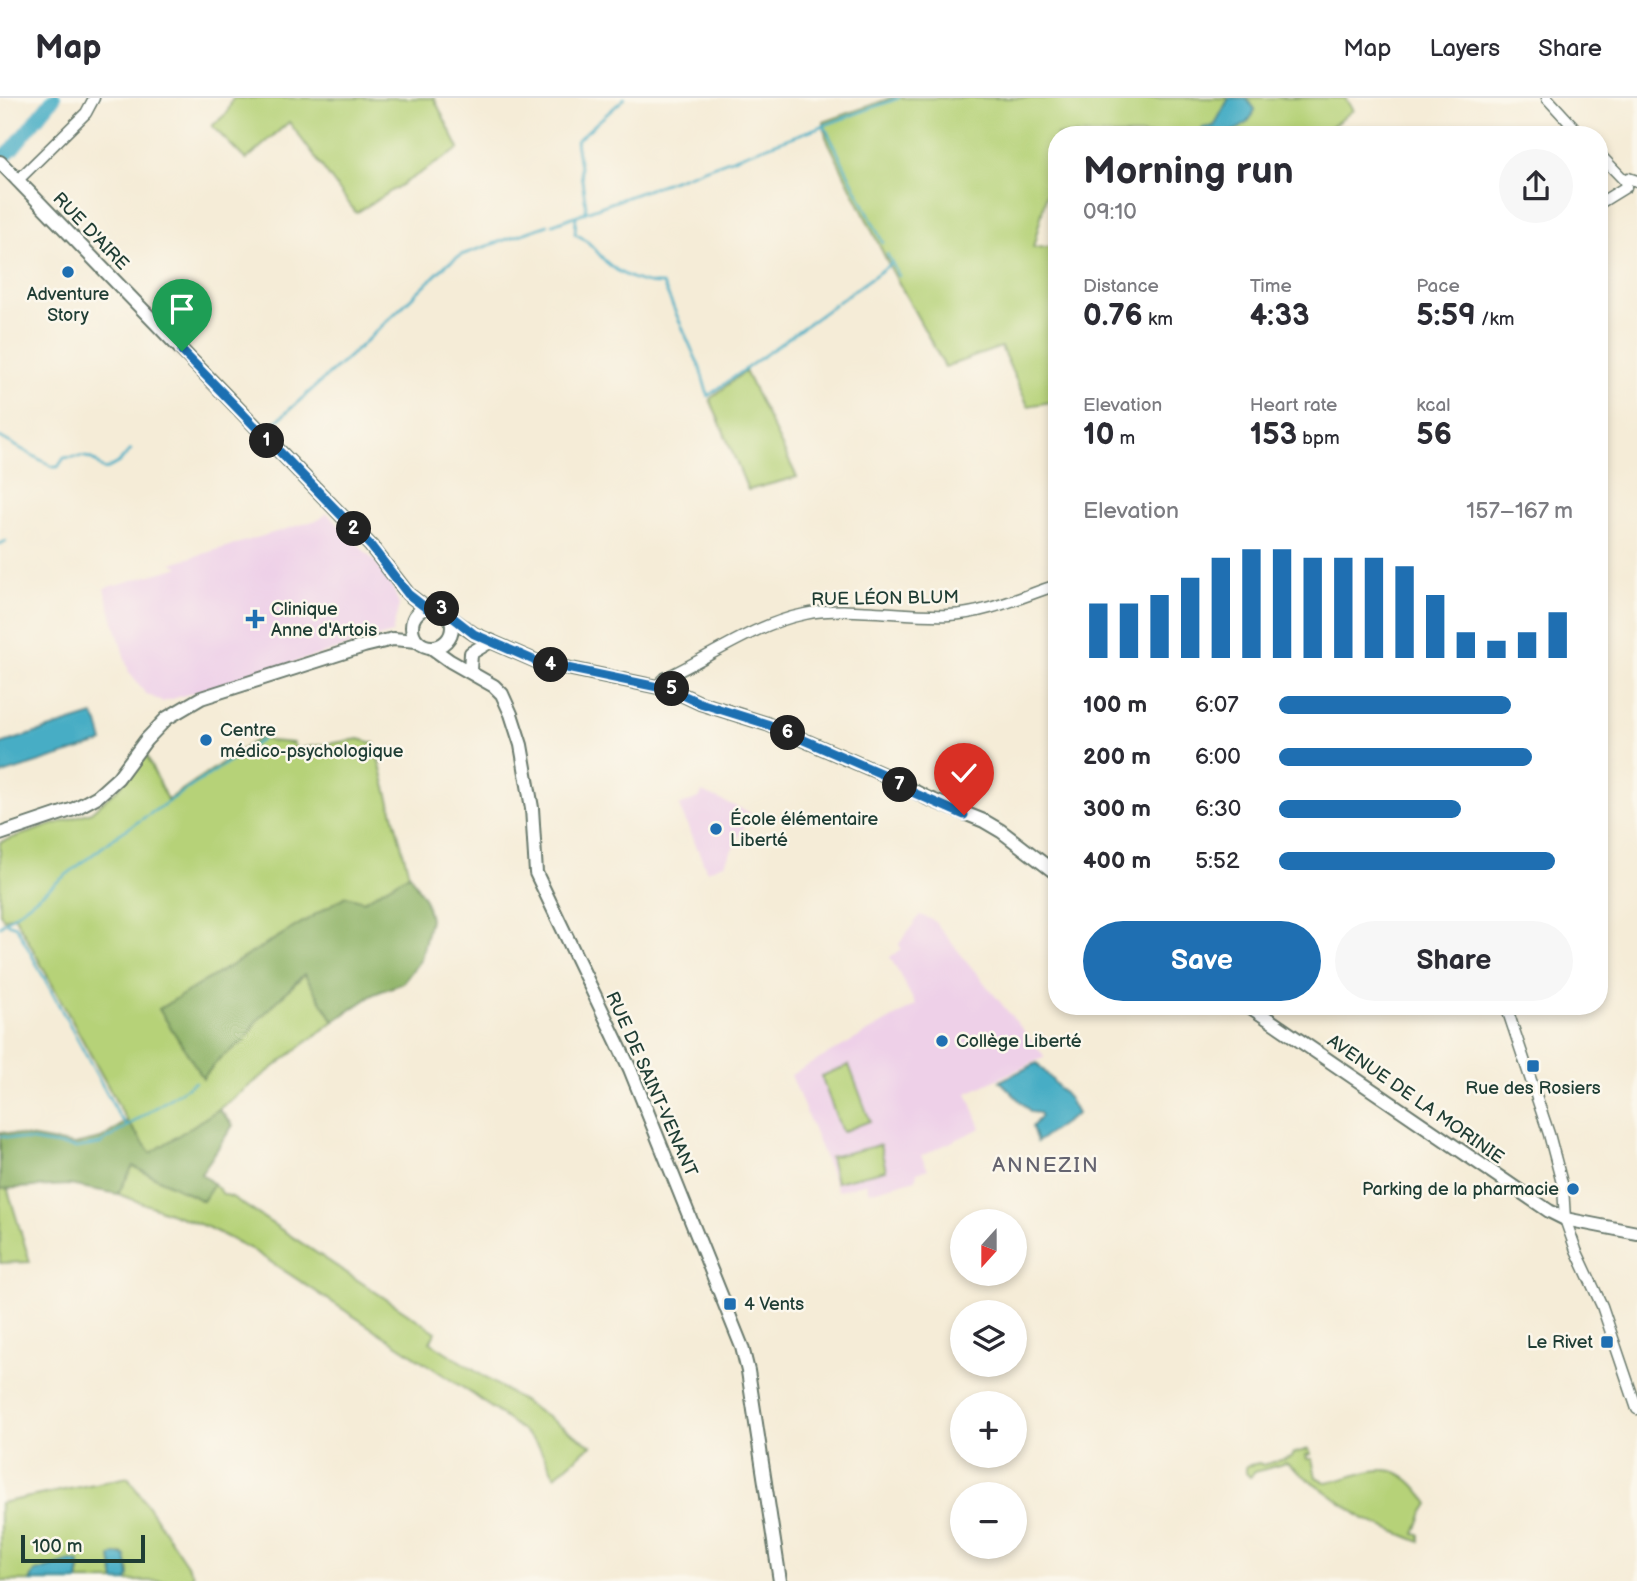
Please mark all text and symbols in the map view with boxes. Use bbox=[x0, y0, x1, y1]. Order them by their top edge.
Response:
text: Map bbox=[35, 28, 101, 68]
text: Map bbox=[1343, 34, 1391, 63]
text: Layers bbox=[1429, 34, 1500, 63]
text: Share bbox=[1538, 34, 1602, 63]
text: Morning run bbox=[1083, 149, 1294, 194]
button: share bbox=[1499, 149, 1573, 223]
street label: RUE D'AIRE bbox=[48, 188, 133, 275]
text: 09:10 bbox=[1083, 198, 1137, 226]
marker: Adventure Story bbox=[60, 264, 76, 280]
text: Distance bbox=[1083, 275, 1159, 298]
text: Time bbox=[1250, 275, 1292, 298]
text: Pace bbox=[1416, 275, 1460, 298]
pin bbox=[152, 279, 212, 351]
place label: Adventure Story bbox=[27, 284, 110, 326]
icon: arrive bbox=[163, 290, 201, 328]
text: 0.76 bbox=[1083, 298, 1143, 334]
text: 4:33 bbox=[1250, 298, 1310, 334]
text: 5:59 bbox=[1416, 298, 1476, 334]
text: km bbox=[1143, 308, 1173, 331]
text: /km bbox=[1476, 308, 1514, 331]
text: Elevation bbox=[1083, 394, 1162, 417]
text: Heart rate bbox=[1250, 394, 1337, 417]
text: kcal bbox=[1416, 394, 1450, 417]
text: 10 bbox=[1083, 417, 1114, 453]
text: 153 bbox=[1250, 417, 1297, 453]
text: 56 bbox=[1416, 417, 1452, 453]
pin: 1 bbox=[250, 424, 284, 458]
text: m bbox=[1114, 427, 1135, 450]
text: bpm bbox=[1297, 427, 1340, 450]
text: 1 bbox=[263, 429, 271, 452]
text: Elevation bbox=[1083, 497, 1179, 525]
text: 157–167 m bbox=[1466, 497, 1573, 525]
pin: 2 bbox=[336, 512, 372, 546]
text: 2 bbox=[348, 517, 359, 540]
street label: RUE LÉON BLUM bbox=[811, 585, 959, 610]
pin: 3 bbox=[424, 592, 460, 626]
text: 3 bbox=[436, 597, 447, 620]
place label: Clinique Anne d'Artois bbox=[271, 599, 377, 641]
marker: Clinique Anne d'Artois bbox=[245, 609, 265, 629]
pin: 4 bbox=[534, 648, 568, 682]
text: 4 bbox=[545, 653, 556, 676]
pin: 5 bbox=[654, 672, 690, 706]
text: 5 bbox=[666, 677, 677, 700]
text: 100 m bbox=[1083, 691, 1147, 719]
text: 6:07 bbox=[1195, 691, 1239, 719]
pin: 6 bbox=[770, 716, 806, 750]
place label: Centre médico-psychologique bbox=[220, 720, 404, 762]
text: 6 bbox=[782, 721, 793, 744]
marker: Centre médico-psychologique bbox=[198, 732, 214, 748]
pin bbox=[934, 743, 994, 815]
text: 200 m bbox=[1083, 743, 1151, 771]
text: 6:00 bbox=[1195, 743, 1241, 771]
icon: check bbox=[945, 754, 983, 792]
pin: 7 bbox=[883, 768, 918, 802]
text: 7 bbox=[894, 773, 905, 796]
text: 300 m bbox=[1083, 795, 1151, 823]
text: 6:30 bbox=[1195, 795, 1241, 823]
place label: École élémentaire Liberté bbox=[730, 807, 878, 851]
marker: École élémentaire Liberté bbox=[708, 821, 724, 837]
text: 400 m bbox=[1083, 847, 1151, 875]
text: 5:52 bbox=[1195, 847, 1240, 875]
button: Save bbox=[1083, 921, 1321, 1001]
button: Share bbox=[1335, 921, 1573, 1001]
street label: RUE DE SAINT-VENANT bbox=[601, 989, 702, 1180]
street label: AVENUE DE LA MORINIE bbox=[1323, 1030, 1508, 1168]
place label: Collège Liberté bbox=[956, 1031, 1082, 1052]
marker: Collège Liberté bbox=[934, 1033, 950, 1049]
marker: Rue des Rosiers bbox=[1525, 1058, 1541, 1074]
place label: Rue des Rosiers bbox=[1465, 1078, 1601, 1099]
district label: ANNEZIN bbox=[992, 1153, 1100, 1178]
place label: Parking de la pharmacie bbox=[1362, 1179, 1559, 1200]
marker: Parking de la pharmacie bbox=[1565, 1181, 1581, 1197]
north arrow bbox=[950, 1209, 1027, 1286]
map controls bbox=[950, 1209, 1027, 1559]
place label: 4 Vents bbox=[744, 1294, 804, 1315]
marker: 4 Vents bbox=[722, 1296, 738, 1312]
button: layers bbox=[950, 1300, 1027, 1377]
place label: Le Rivet bbox=[1527, 1332, 1593, 1353]
marker: Le Rivet bbox=[1599, 1334, 1615, 1350]
button: + bbox=[950, 1391, 1027, 1468]
button: − bbox=[950, 1482, 1027, 1559]
scale bar bbox=[21, 1532, 145, 1564]
text: 100 m bbox=[32, 1535, 83, 1558]

